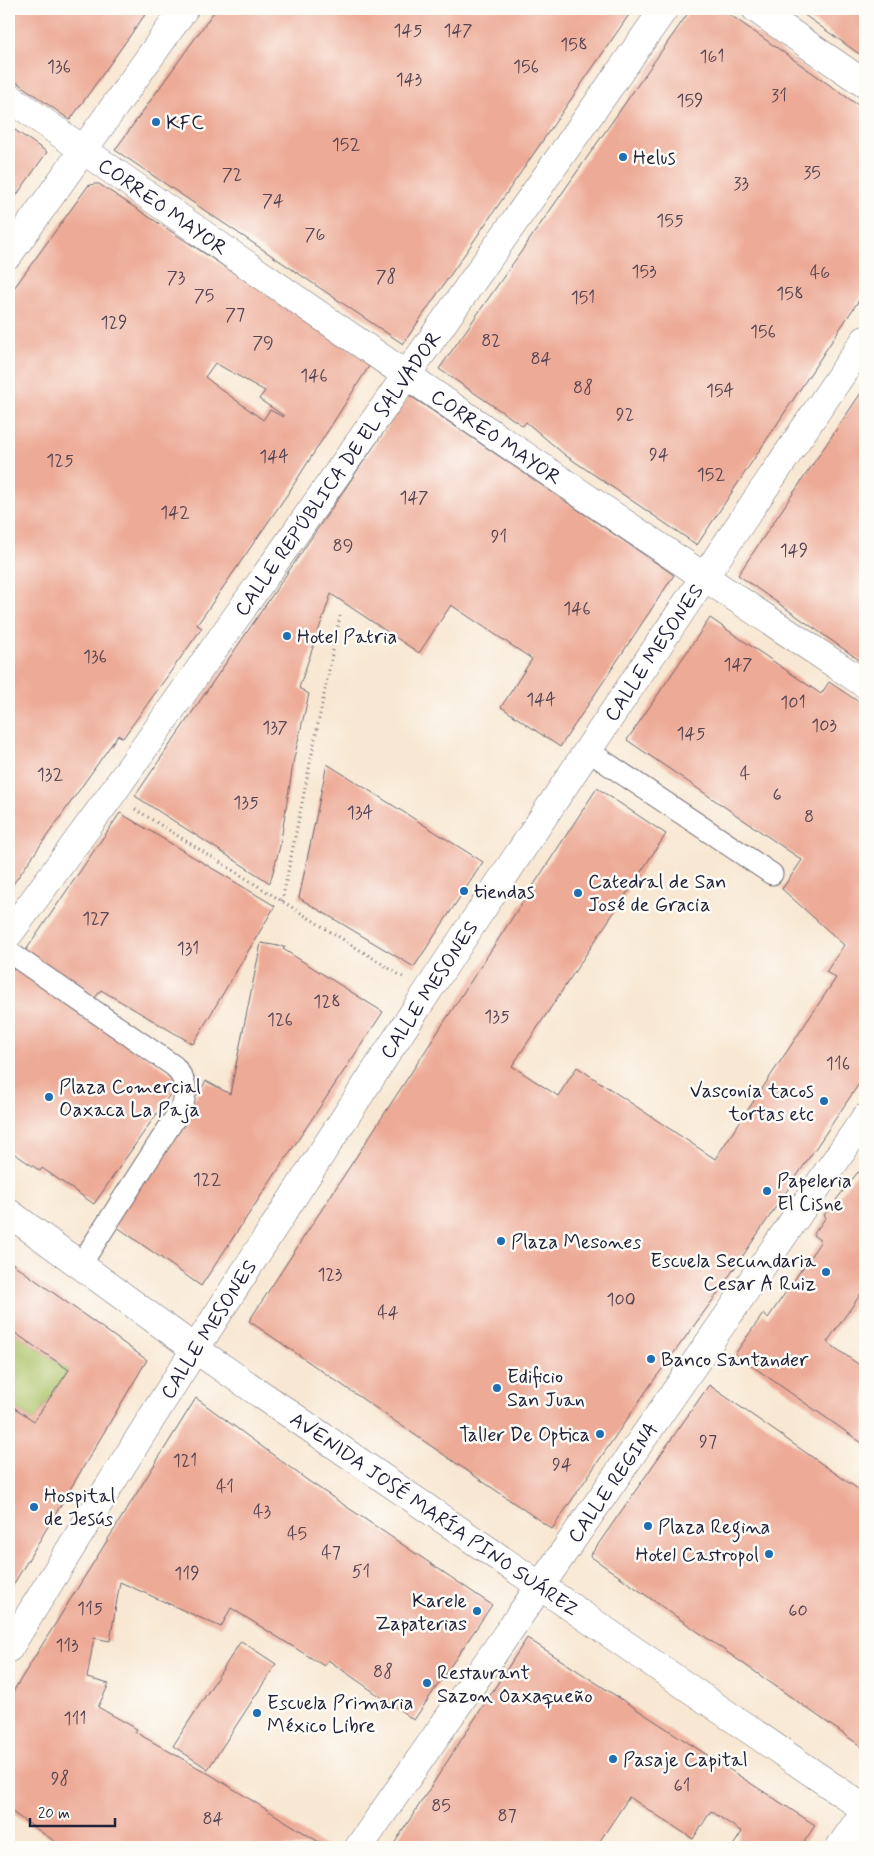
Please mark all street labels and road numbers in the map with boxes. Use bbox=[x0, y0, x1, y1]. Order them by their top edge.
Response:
street label: CORREO MAYOR bbox=[92, 153, 233, 262]
street label: CALLE REPÚBLICA DE EL SALVADOR bbox=[229, 326, 449, 622]
street label: CORREO MAYOR bbox=[425, 384, 566, 492]
street label: CALLE MESONES bbox=[599, 579, 711, 727]
street label: CALLE MESONES bbox=[375, 916, 485, 1065]
street label: CALLE MESONES bbox=[155, 1255, 264, 1405]
street label: AVENIDA JOSÉ MARÍA PINO SUÁREZ bbox=[284, 1406, 584, 1624]
street label: CALLE REGINA bbox=[562, 1417, 665, 1549]

